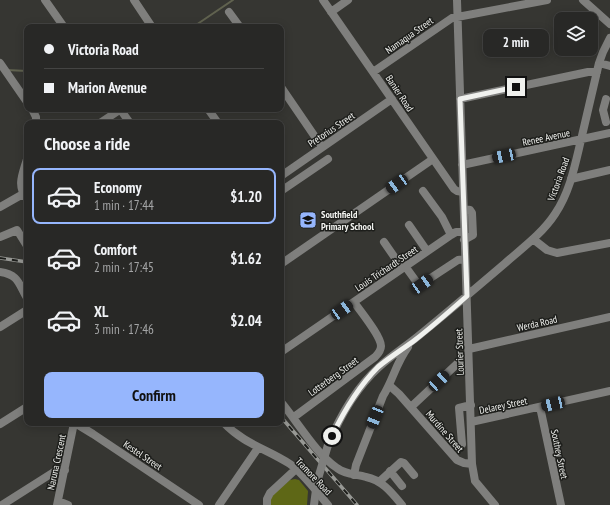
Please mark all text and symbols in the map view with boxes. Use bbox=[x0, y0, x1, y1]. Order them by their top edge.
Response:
map controls bbox=[554, 12, 598, 56]
button: layers bbox=[554, 12, 598, 56]
street label: Namaqua Street bbox=[383, 14, 436, 57]
callout: 2 min bbox=[483, 29, 549, 57]
text: 2 min bbox=[503, 34, 529, 51]
text: Victoria Road bbox=[68, 40, 139, 59]
street label: Banier Road bbox=[383, 73, 417, 114]
text: Marion Avenue bbox=[68, 78, 147, 97]
route end bbox=[507, 78, 525, 96]
street label: Pretorius Street bbox=[305, 109, 357, 150]
street label: Renee Avenue bbox=[521, 126, 571, 149]
text: Choose a ride bbox=[44, 132, 130, 155]
car bbox=[491, 148, 517, 164]
street label: Victoria Road bbox=[544, 156, 572, 204]
car bbox=[384, 172, 410, 196]
icon: car bbox=[46, 178, 82, 214]
text: Economy bbox=[94, 178, 142, 197]
text: $1.20 bbox=[230, 187, 262, 206]
text: 1 min · 17:44 bbox=[94, 197, 154, 214]
place label: Southfield Primary School bbox=[321, 208, 374, 233]
school or university icon: Southfield Primary School bbox=[298, 210, 318, 230]
icon: car bbox=[46, 240, 82, 276]
text: Comfort bbox=[94, 240, 137, 259]
street label: Louis Trichardt Street bbox=[352, 243, 420, 294]
text: $1.62 bbox=[230, 249, 262, 268]
text: 2 min · 17:45 bbox=[94, 259, 154, 276]
car bbox=[409, 272, 435, 296]
car bbox=[329, 298, 355, 322]
icon: car bbox=[46, 302, 82, 338]
text: XL bbox=[94, 302, 108, 321]
text: $2.04 bbox=[230, 311, 262, 330]
street label: Werda Road bbox=[516, 313, 558, 334]
text: 3 min · 17:46 bbox=[94, 321, 154, 338]
street label: Lourier Street bbox=[452, 328, 467, 376]
street label: Lotterberg Street bbox=[306, 354, 361, 399]
car bbox=[426, 368, 452, 394]
button: Confirm bbox=[44, 372, 264, 418]
street label: Delarey Street bbox=[478, 394, 529, 417]
car bbox=[540, 395, 566, 413]
car bbox=[365, 404, 385, 430]
street label: Murdine Street bbox=[423, 408, 467, 455]
route start bbox=[323, 427, 341, 445]
street label: Southey Street bbox=[548, 428, 571, 480]
street label: Naruna Crescent bbox=[44, 433, 69, 491]
street label: Kestel Street bbox=[121, 438, 165, 473]
street label: Tramore Road bbox=[293, 455, 335, 498]

